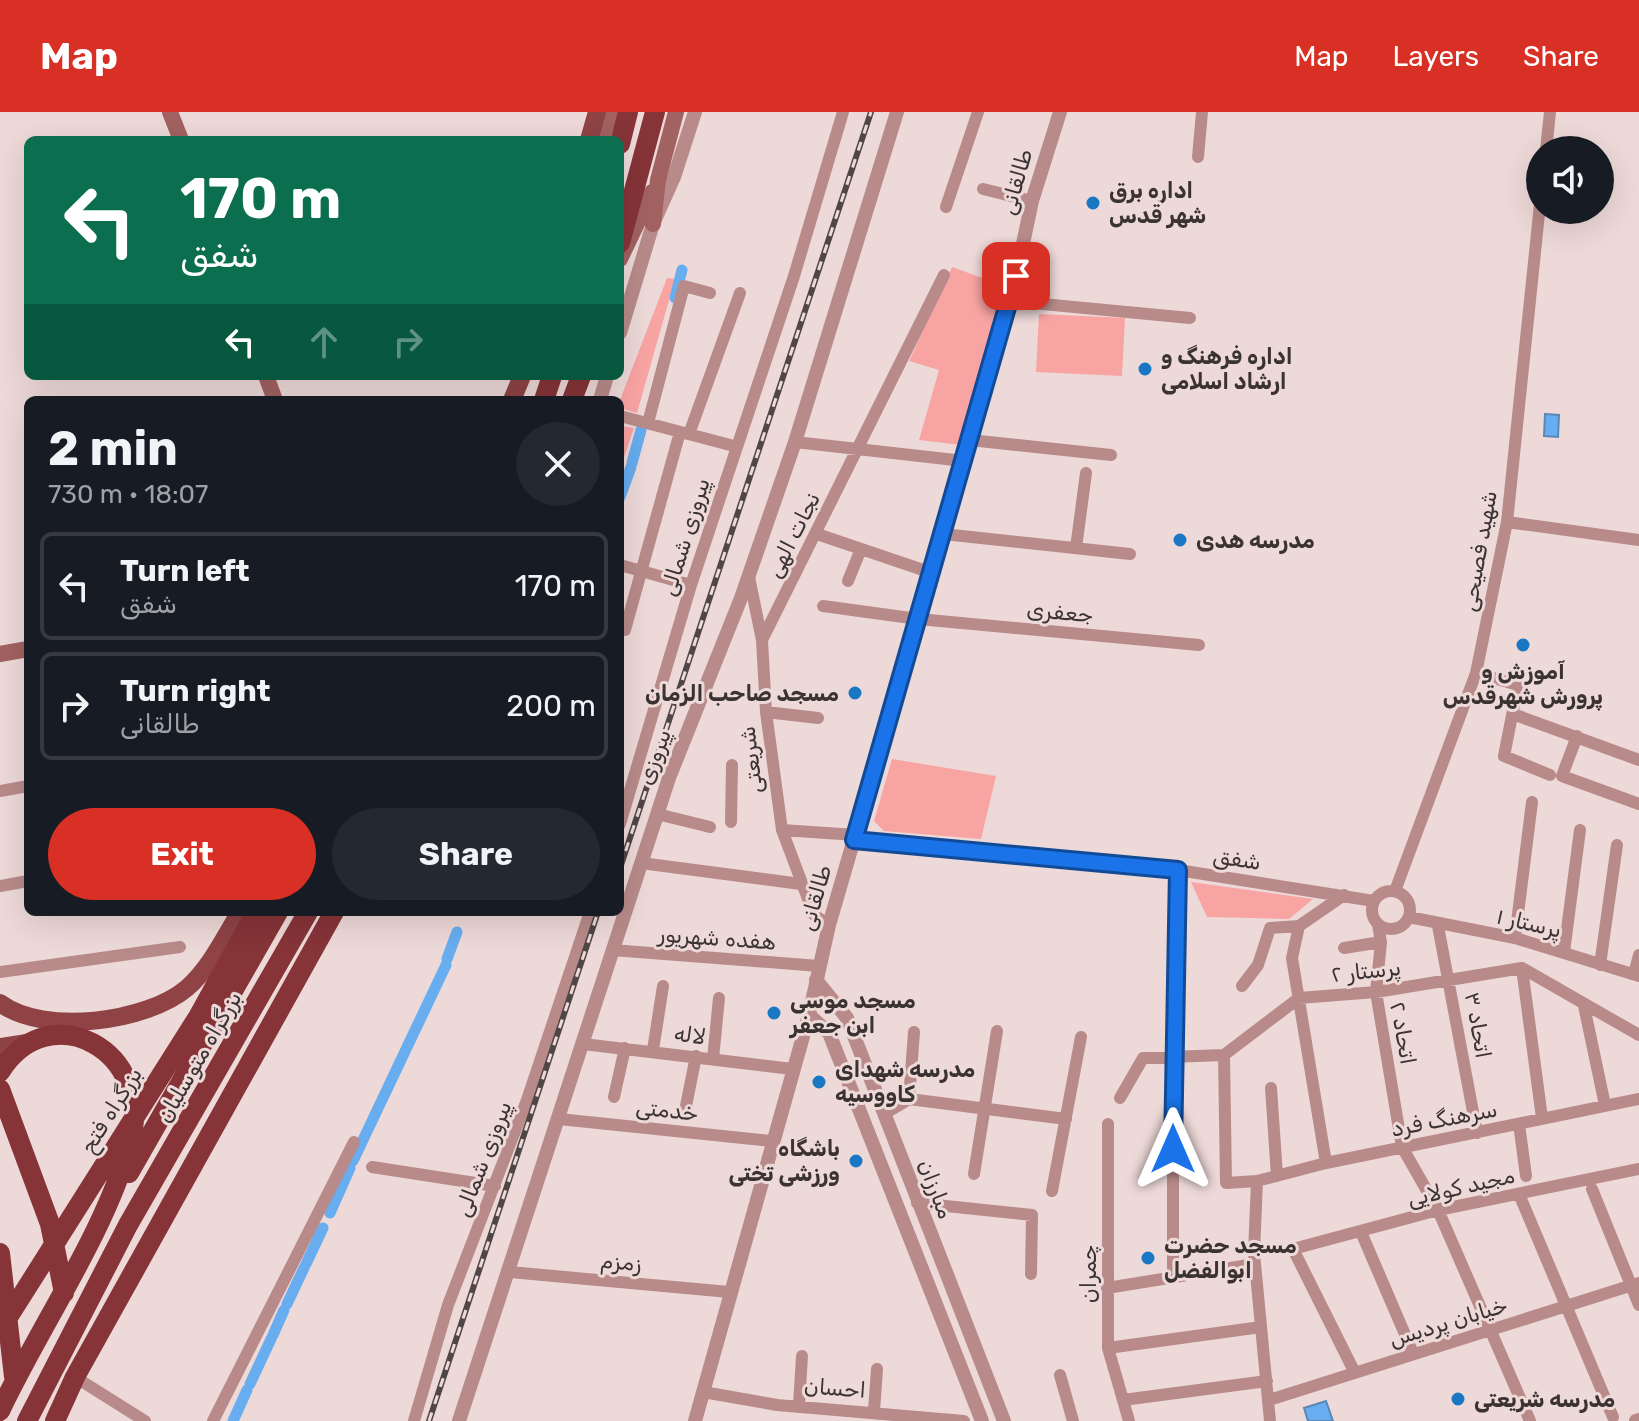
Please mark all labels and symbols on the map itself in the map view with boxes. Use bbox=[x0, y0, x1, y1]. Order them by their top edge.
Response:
street label: طالقانی bbox=[994, 146, 1038, 218]
place label: اداره برق شهر قدس bbox=[1109, 177, 1206, 229]
marker: اداره برق شهر قدس bbox=[1084, 194, 1102, 212]
pin bbox=[982, 242, 1050, 310]
place label: اداره فرهنگ و ارشاد اسلامی bbox=[1161, 343, 1292, 395]
marker: اداره فرهنگ و ارشاد اسلامی bbox=[1136, 360, 1154, 378]
street label: پیروزی شمالی bbox=[654, 475, 717, 599]
street label: نجات الهی bbox=[760, 488, 826, 582]
street label: شهید فصیحی bbox=[1455, 488, 1503, 614]
place label: مدرسه هدی bbox=[1196, 527, 1315, 554]
marker: مدرسه هدی bbox=[1171, 531, 1189, 549]
street label: جعفری bbox=[1026, 596, 1094, 628]
marker: آموزش و پرورش شهرقدس bbox=[1514, 636, 1532, 654]
place label: آموزش و پرورش شهرقدس bbox=[1443, 658, 1603, 711]
place label: مسجد صاحب الزمان bbox=[645, 680, 839, 707]
marker: مسجد صاحب الزمان bbox=[846, 684, 864, 702]
street label: پیروزی bbox=[631, 725, 678, 789]
street label: شریعتی bbox=[733, 725, 769, 795]
street label: شفق bbox=[1211, 842, 1263, 876]
street label: طالقانی bbox=[793, 862, 837, 934]
street label: پرستار ۱ bbox=[1494, 902, 1564, 945]
street label: هفده شهریور bbox=[655, 920, 777, 956]
street label: پرستار ۲ bbox=[1330, 954, 1402, 989]
street label: بزرگراه متوسلیان bbox=[151, 986, 247, 1128]
place label: مسجد موسی ابن جعفر bbox=[788, 987, 916, 1039]
street label: اتحاد ۳ bbox=[1459, 990, 1497, 1060]
street label: اتحاد ۲ bbox=[1384, 999, 1422, 1067]
marker: مسجد موسی ابن جعفر bbox=[765, 1004, 783, 1022]
street label: لاله bbox=[672, 1019, 708, 1051]
place label: مدرسه شهدای کاووسیه bbox=[835, 1056, 975, 1108]
street label: بزرگراه فتح bbox=[74, 1062, 150, 1159]
marker: مدرسه شهدای کاووسیه bbox=[810, 1073, 828, 1091]
street label: خدمتی bbox=[634, 1093, 700, 1127]
street label: سرهنگ فرد bbox=[1389, 1095, 1499, 1143]
street label: پیروزی شمالی bbox=[449, 1097, 518, 1221]
position arrow bbox=[1131, 1107, 1215, 1191]
place label: باشگاه ورزشی تختی bbox=[728, 1135, 840, 1187]
marker: باشگاه ورزشی تختی bbox=[847, 1152, 865, 1170]
street label: مبارزان bbox=[912, 1156, 960, 1222]
street label: مجید کولایی bbox=[1405, 1162, 1517, 1212]
place label: مسجد حضرت ابوالفضل bbox=[1164, 1232, 1297, 1284]
street label: چمران bbox=[1075, 1245, 1102, 1303]
street label: زمزم bbox=[599, 1247, 643, 1278]
marker: مسجد حضرت ابوالفضل bbox=[1139, 1249, 1157, 1267]
street label: خیابان پردیس bbox=[1386, 1291, 1511, 1354]
street label: احسان bbox=[803, 1372, 867, 1404]
place label: مدرسه شریعتی bbox=[1474, 1386, 1615, 1413]
marker: مدرسه شریعتی bbox=[1449, 1390, 1467, 1408]

